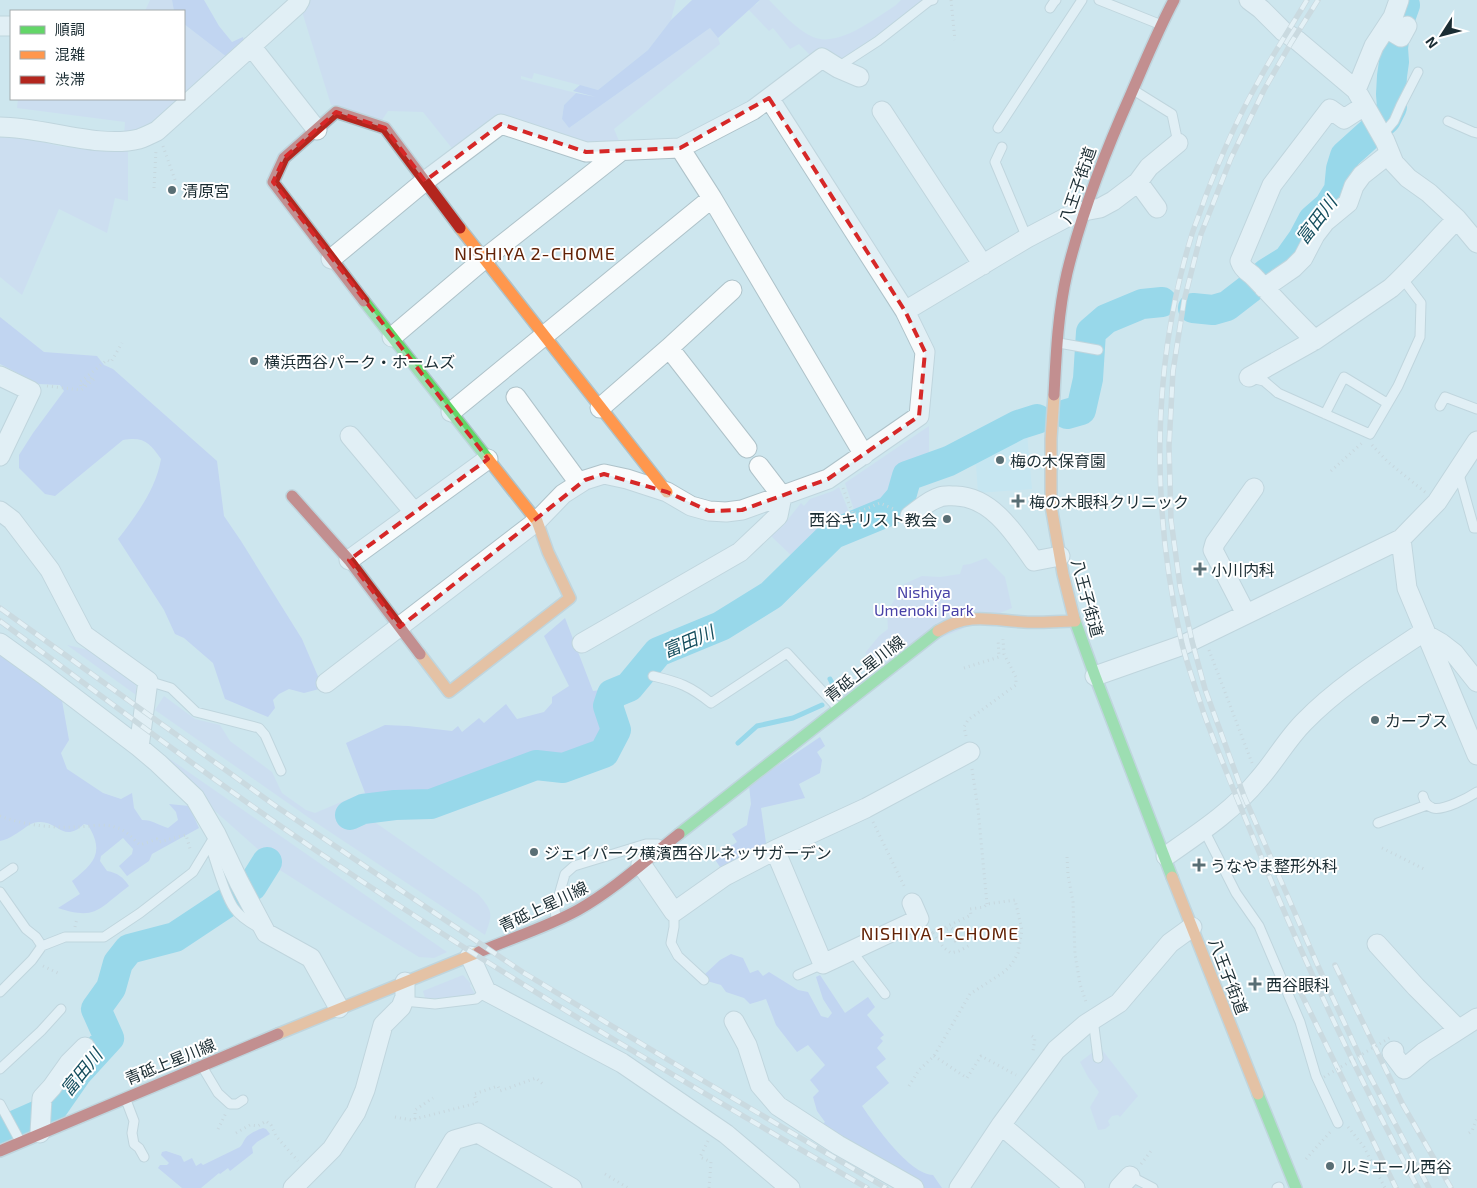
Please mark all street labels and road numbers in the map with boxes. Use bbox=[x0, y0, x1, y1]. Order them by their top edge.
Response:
street label: 八王子街道 bbox=[1055, 144, 1099, 226]
street label: 八王子街道 bbox=[1068, 557, 1108, 639]
street label: 青砥上星川線 bbox=[820, 631, 908, 705]
street label: 青砥上星川線 bbox=[495, 877, 591, 935]
street label: 八王子街道 bbox=[1206, 935, 1252, 1017]
street label: 青砥上星川線 bbox=[122, 1034, 218, 1088]

